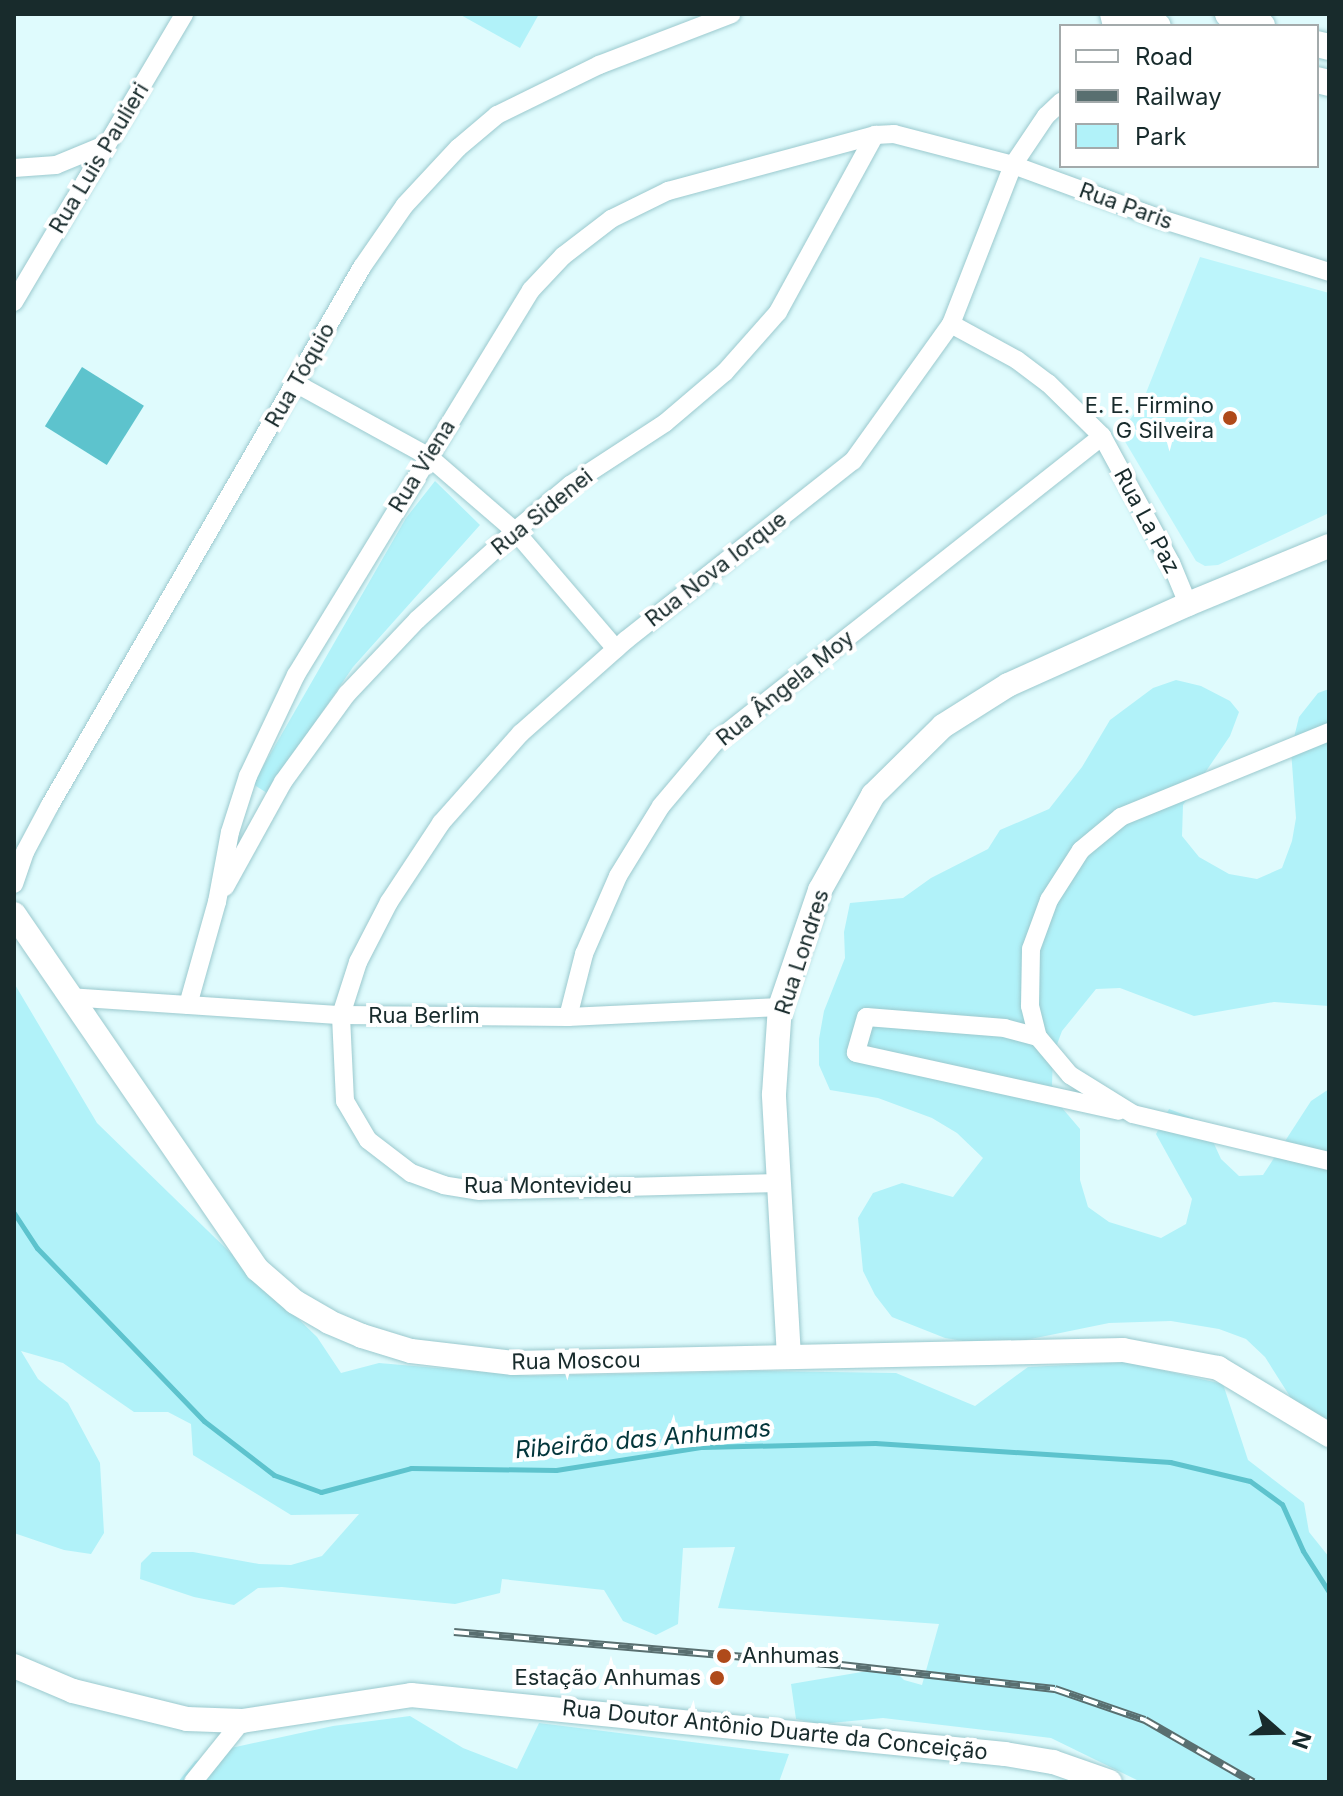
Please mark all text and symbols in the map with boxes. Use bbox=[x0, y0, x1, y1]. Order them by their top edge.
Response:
legend bbox=[1059, 24, 1319, 168]
text: Road bbox=[1135, 42, 1193, 71]
street label: Rua Luis Paulieri bbox=[44, 78, 154, 238]
text: Railway bbox=[1135, 82, 1222, 111]
text: Park bbox=[1135, 122, 1186, 151]
street label: Rua Paris bbox=[1076, 177, 1176, 235]
street label: Rua Tóquio bbox=[259, 318, 341, 432]
place label: E. E. Firmino G Silveira bbox=[1085, 392, 1214, 444]
marker: E. E. Firmino G Silveira bbox=[1221, 409, 1239, 427]
street label: Rua Viena bbox=[383, 415, 461, 517]
street label: Rua Sidenei bbox=[486, 463, 598, 561]
street label: Rua La Paz bbox=[1108, 464, 1186, 578]
street label: Rua Nova Iorque bbox=[640, 506, 792, 632]
street label: Rua Ângela Moy bbox=[711, 625, 859, 751]
street label: Rua Londres bbox=[769, 886, 835, 1018]
street label: Rua Berlim bbox=[368, 1003, 480, 1029]
street label: Rua Montevideu bbox=[464, 1173, 632, 1199]
street label: Rua Moscou bbox=[511, 1347, 641, 1375]
water label: Ribeirão das Anhumas bbox=[514, 1413, 772, 1465]
place label: Anhumas bbox=[742, 1643, 839, 1669]
marker: Anhumas bbox=[713, 1645, 735, 1667]
place label: Estação Anhumas bbox=[515, 1665, 701, 1691]
marker: Estação Anhumas bbox=[708, 1669, 726, 1687]
north arrow bbox=[1239, 1692, 1319, 1772]
street label: Rua Doutor Antônio Duarte da Conceição bbox=[561, 1695, 989, 1765]
text: N bbox=[1286, 1728, 1317, 1753]

